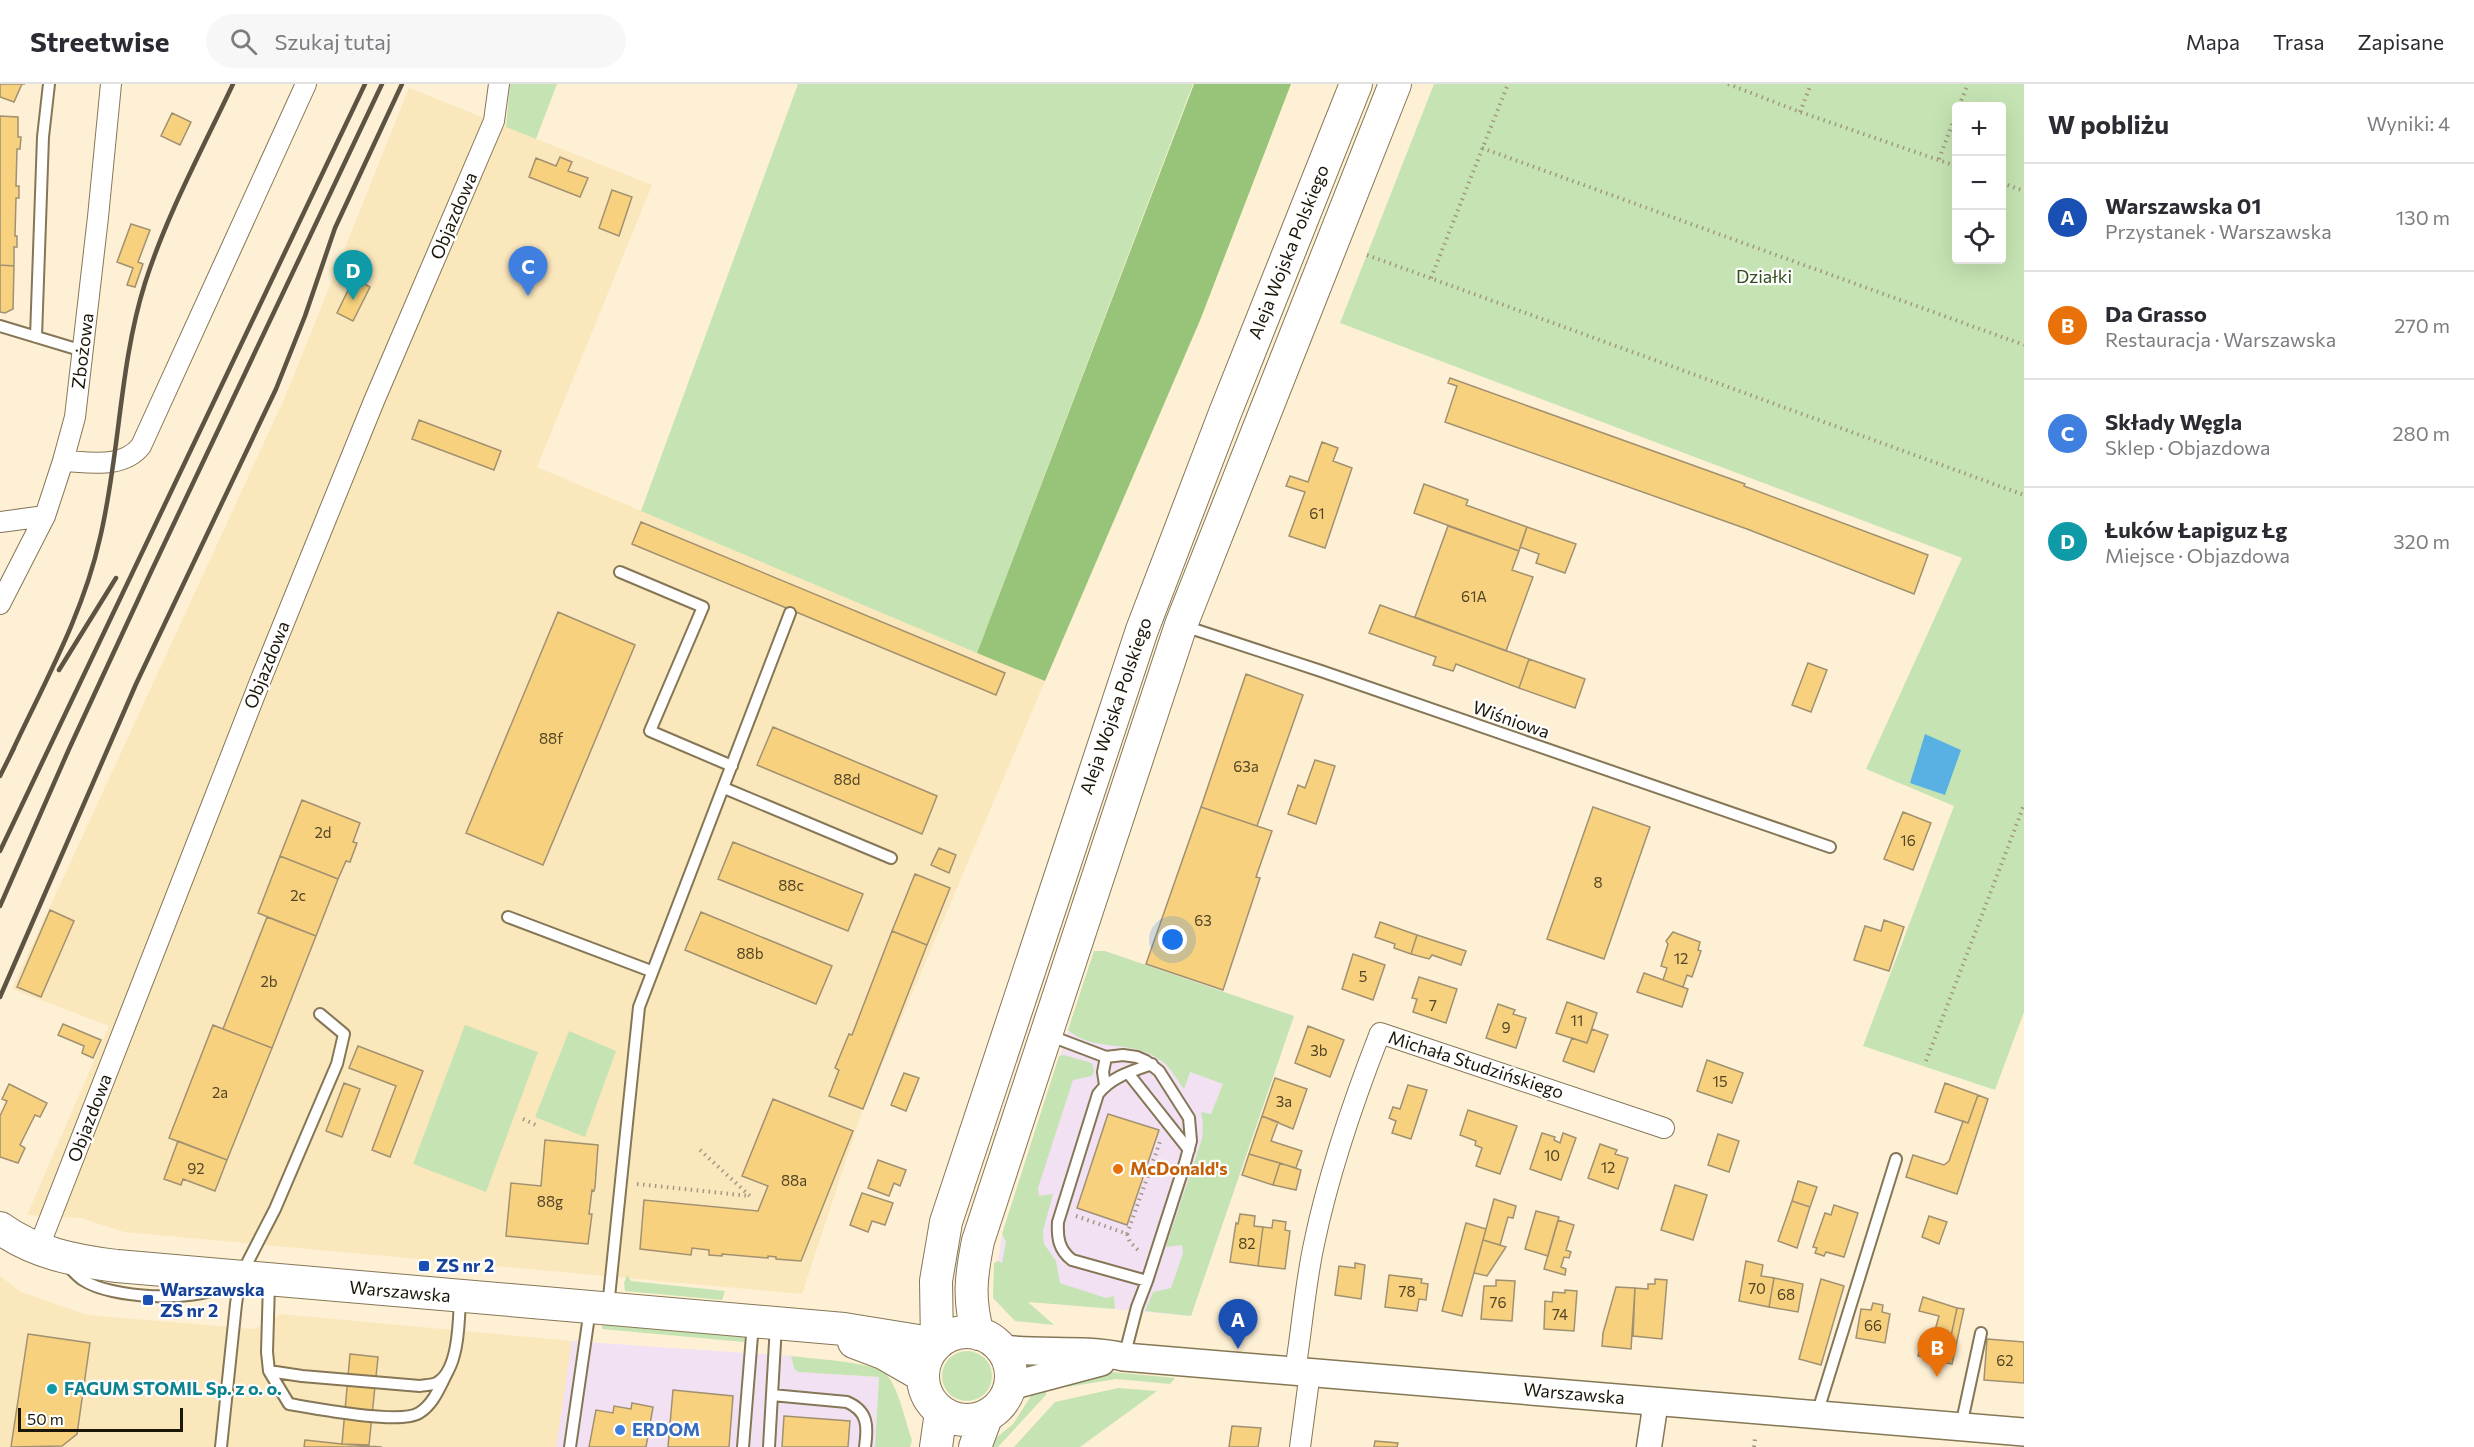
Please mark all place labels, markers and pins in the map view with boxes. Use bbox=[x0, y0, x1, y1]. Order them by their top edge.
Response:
pin: C bbox=[508, 246, 548, 296]
pin: D bbox=[334, 250, 372, 300]
place label: McDonald's bbox=[1130, 1157, 1228, 1179]
marker: McDonald's bbox=[1111, 1162, 1125, 1176]
place label: ZS nr 2 bbox=[436, 1254, 494, 1276]
marker: ZS nr 2 bbox=[417, 1259, 431, 1273]
place label: Warszawska ZS nr 2 bbox=[160, 1278, 264, 1321]
marker: Warszawska ZS nr 2 bbox=[141, 1293, 155, 1307]
pin: A bbox=[1218, 1300, 1258, 1349]
pin: B bbox=[1918, 1328, 1956, 1377]
place label: FAGUM STOMIL Sp. z o. o. bbox=[64, 1377, 282, 1399]
marker: FAGUM STOMIL Sp. z o. o. bbox=[45, 1382, 59, 1396]
place label: ERDOM bbox=[632, 1418, 700, 1440]
marker: ERDOM bbox=[613, 1423, 627, 1437]

